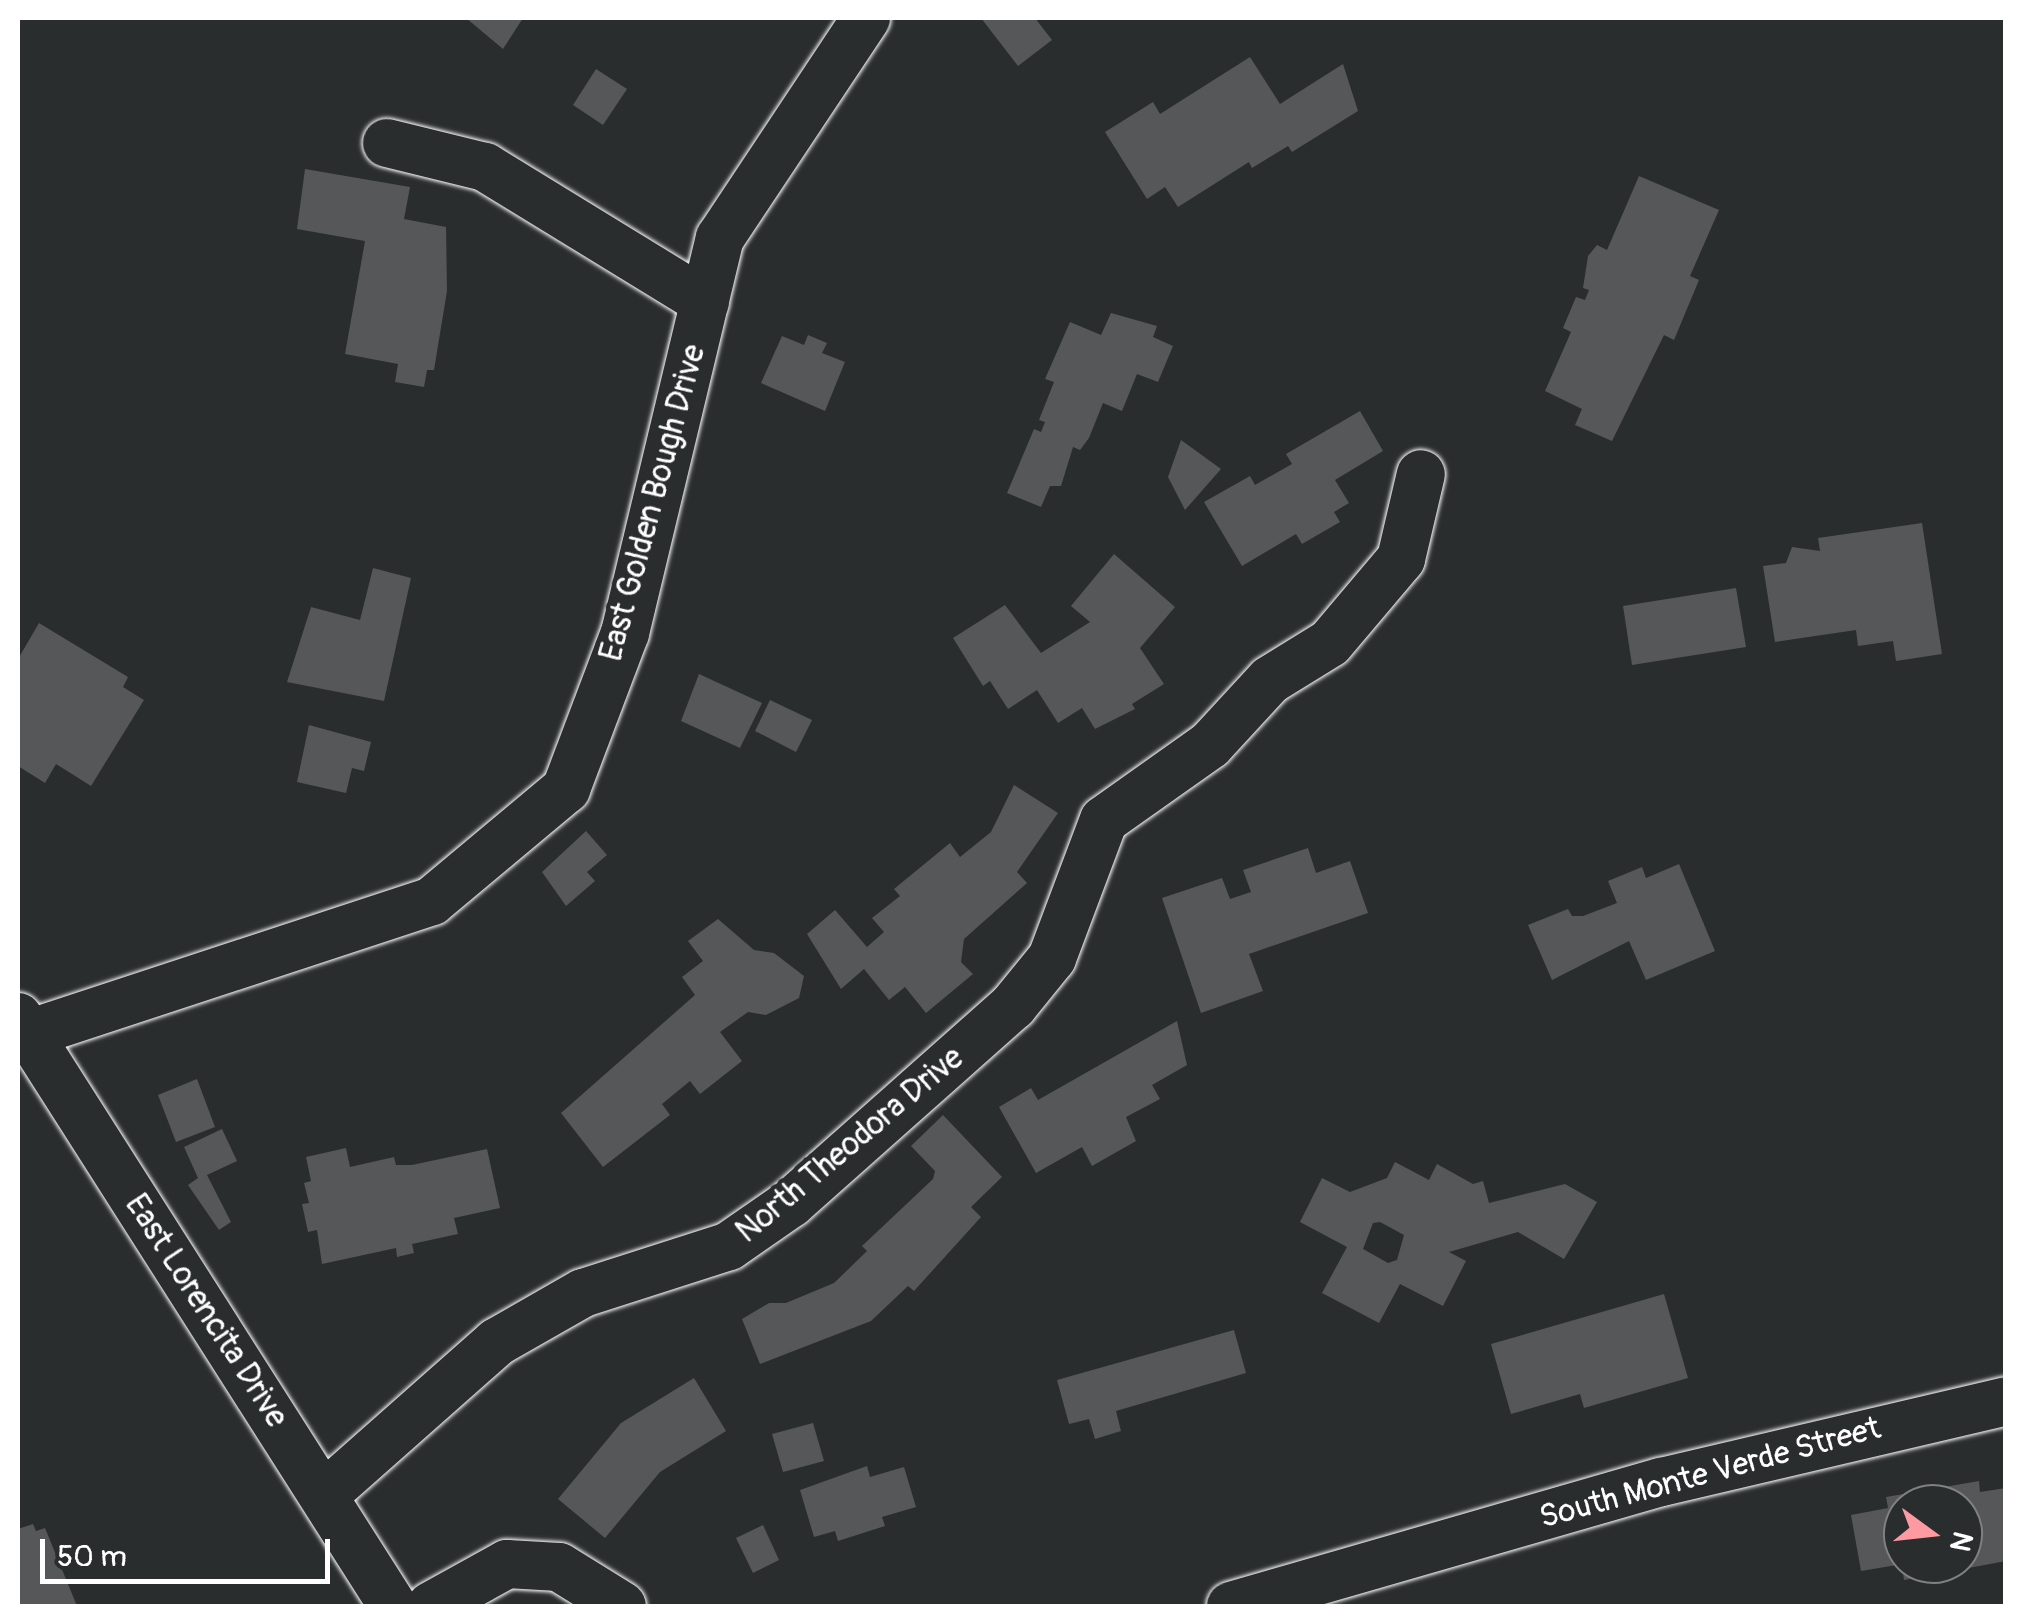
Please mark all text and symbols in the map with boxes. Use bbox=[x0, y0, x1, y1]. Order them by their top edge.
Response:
street label: East Golden Bough Drive bbox=[592, 341, 714, 665]
street label: North Theodora Drive bbox=[729, 1039, 971, 1251]
street label: East Lorencita Drive bbox=[116, 1187, 296, 1435]
street label: South Monte Verde Street bbox=[1535, 1409, 1885, 1537]
north arrow bbox=[1883, 1484, 1983, 1584]
scale bar bbox=[45, 1519, 335, 1581]
text: N bbox=[1941, 1528, 1980, 1555]
text: 50 m bbox=[57, 1538, 127, 1575]

